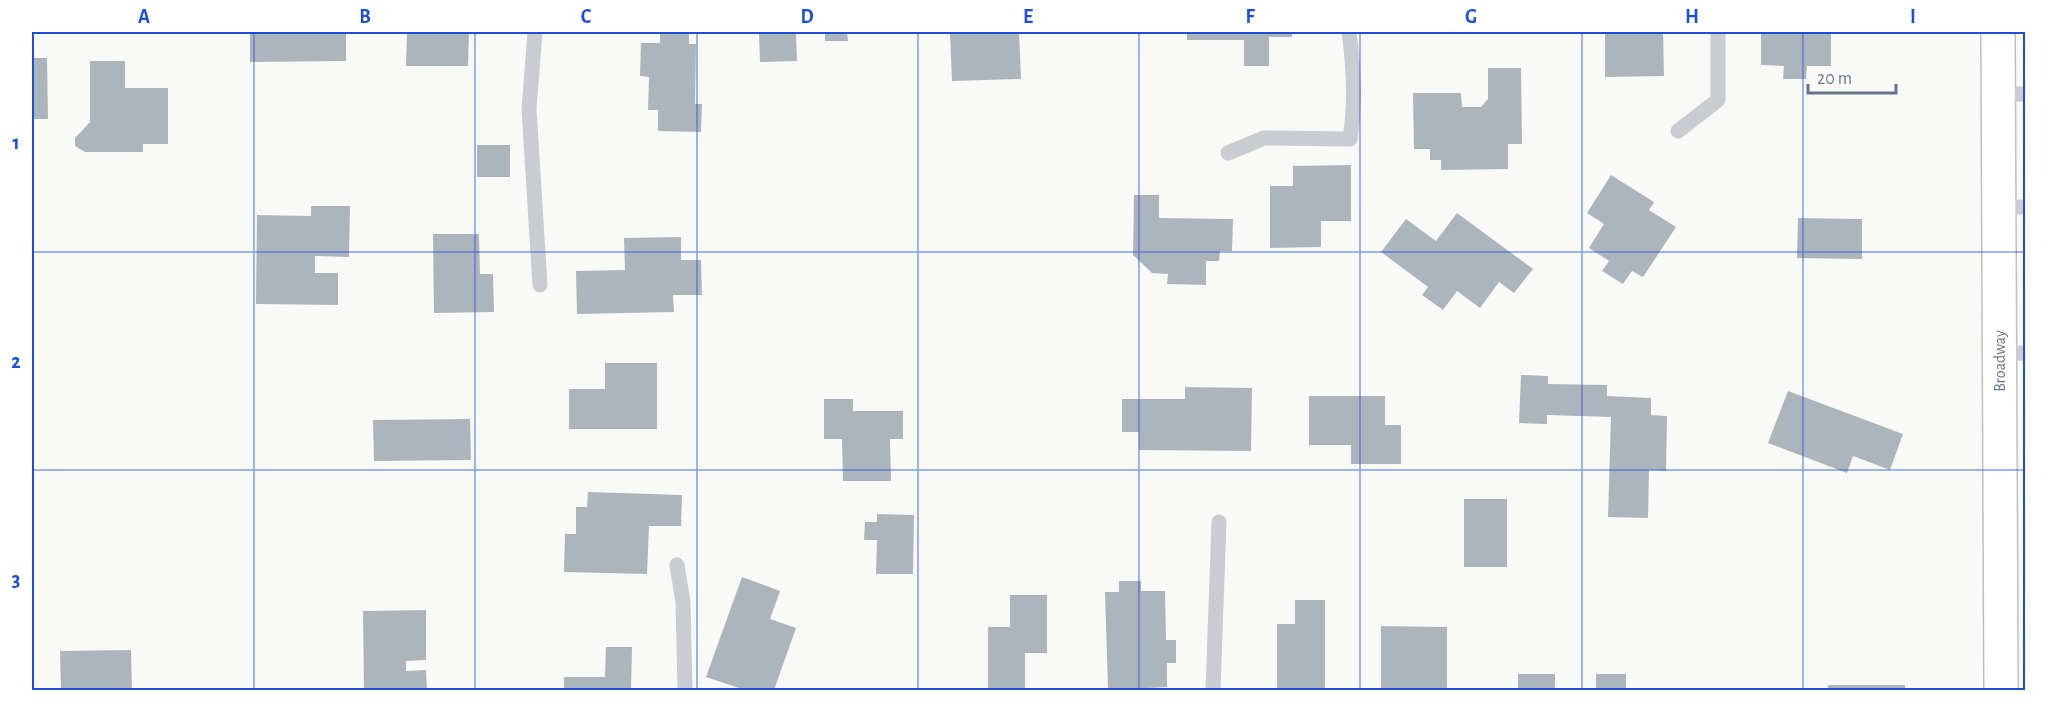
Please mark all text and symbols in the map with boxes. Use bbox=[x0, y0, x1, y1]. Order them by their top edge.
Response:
text: A bbox=[138, 7, 150, 27]
text: B bbox=[359, 7, 371, 27]
text: C bbox=[581, 7, 592, 27]
text: D bbox=[800, 7, 814, 27]
text: E bbox=[1023, 7, 1033, 27]
text: F bbox=[1245, 7, 1255, 27]
text: G bbox=[1465, 7, 1477, 27]
text: H bbox=[1685, 7, 1699, 27]
text: I bbox=[1910, 7, 1916, 27]
scale bar bbox=[1808, 57, 1896, 95]
text: 20 m bbox=[1817, 70, 1852, 88]
text: 1 bbox=[12, 133, 20, 153]
street label: Broadway bbox=[1992, 330, 2009, 392]
text: 2 bbox=[11, 352, 21, 372]
text: 3 bbox=[12, 570, 20, 590]

